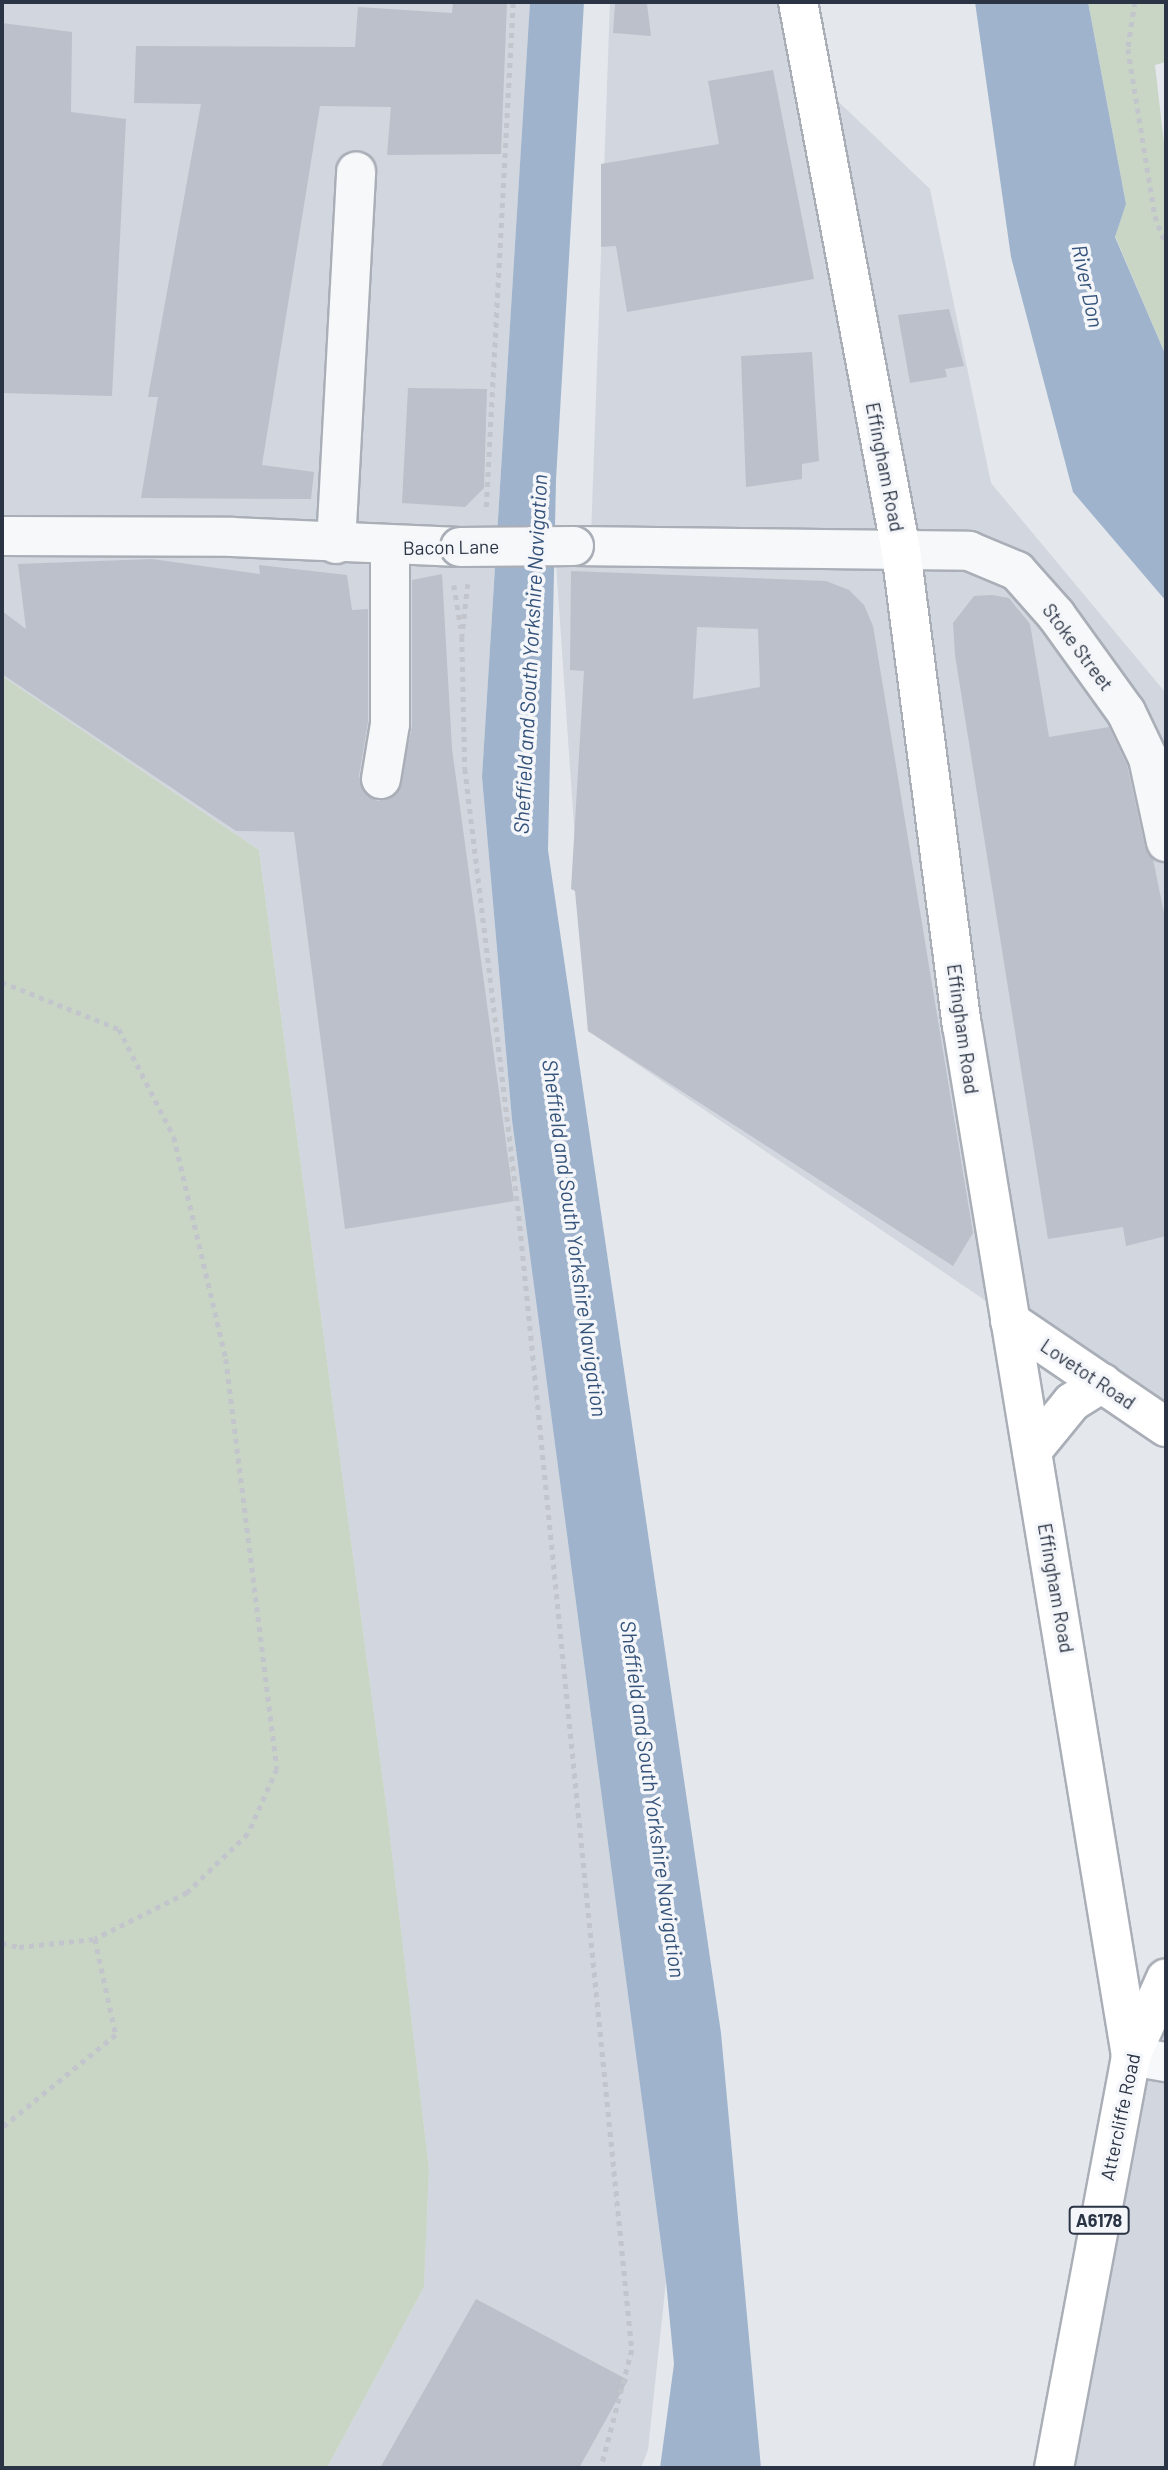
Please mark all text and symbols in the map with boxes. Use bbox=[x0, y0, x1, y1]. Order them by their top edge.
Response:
water label: River Don bbox=[1067, 242, 1109, 330]
street label: Effingham Road bbox=[861, 400, 909, 534]
water label: Sheffield and South Yorkshire Navigation bbox=[508, 473, 552, 835]
street label: Bacon Lane bbox=[403, 535, 499, 559]
street label: Stoke Street bbox=[1038, 599, 1118, 695]
street label: Effingham Road bbox=[943, 962, 983, 1096]
water label: Sheffield and South Yorkshire Navigation bbox=[537, 1058, 613, 1418]
street label: Lovetot Road bbox=[1036, 1334, 1140, 1414]
street label: Effingham Road bbox=[1033, 1521, 1079, 1655]
water label: Sheffield and South Yorkshire Navigation bbox=[615, 1619, 691, 1979]
street label: Attercliffe Road bbox=[1095, 2051, 1145, 2183]
road number: A6178 bbox=[1068, 2206, 1130, 2234]

